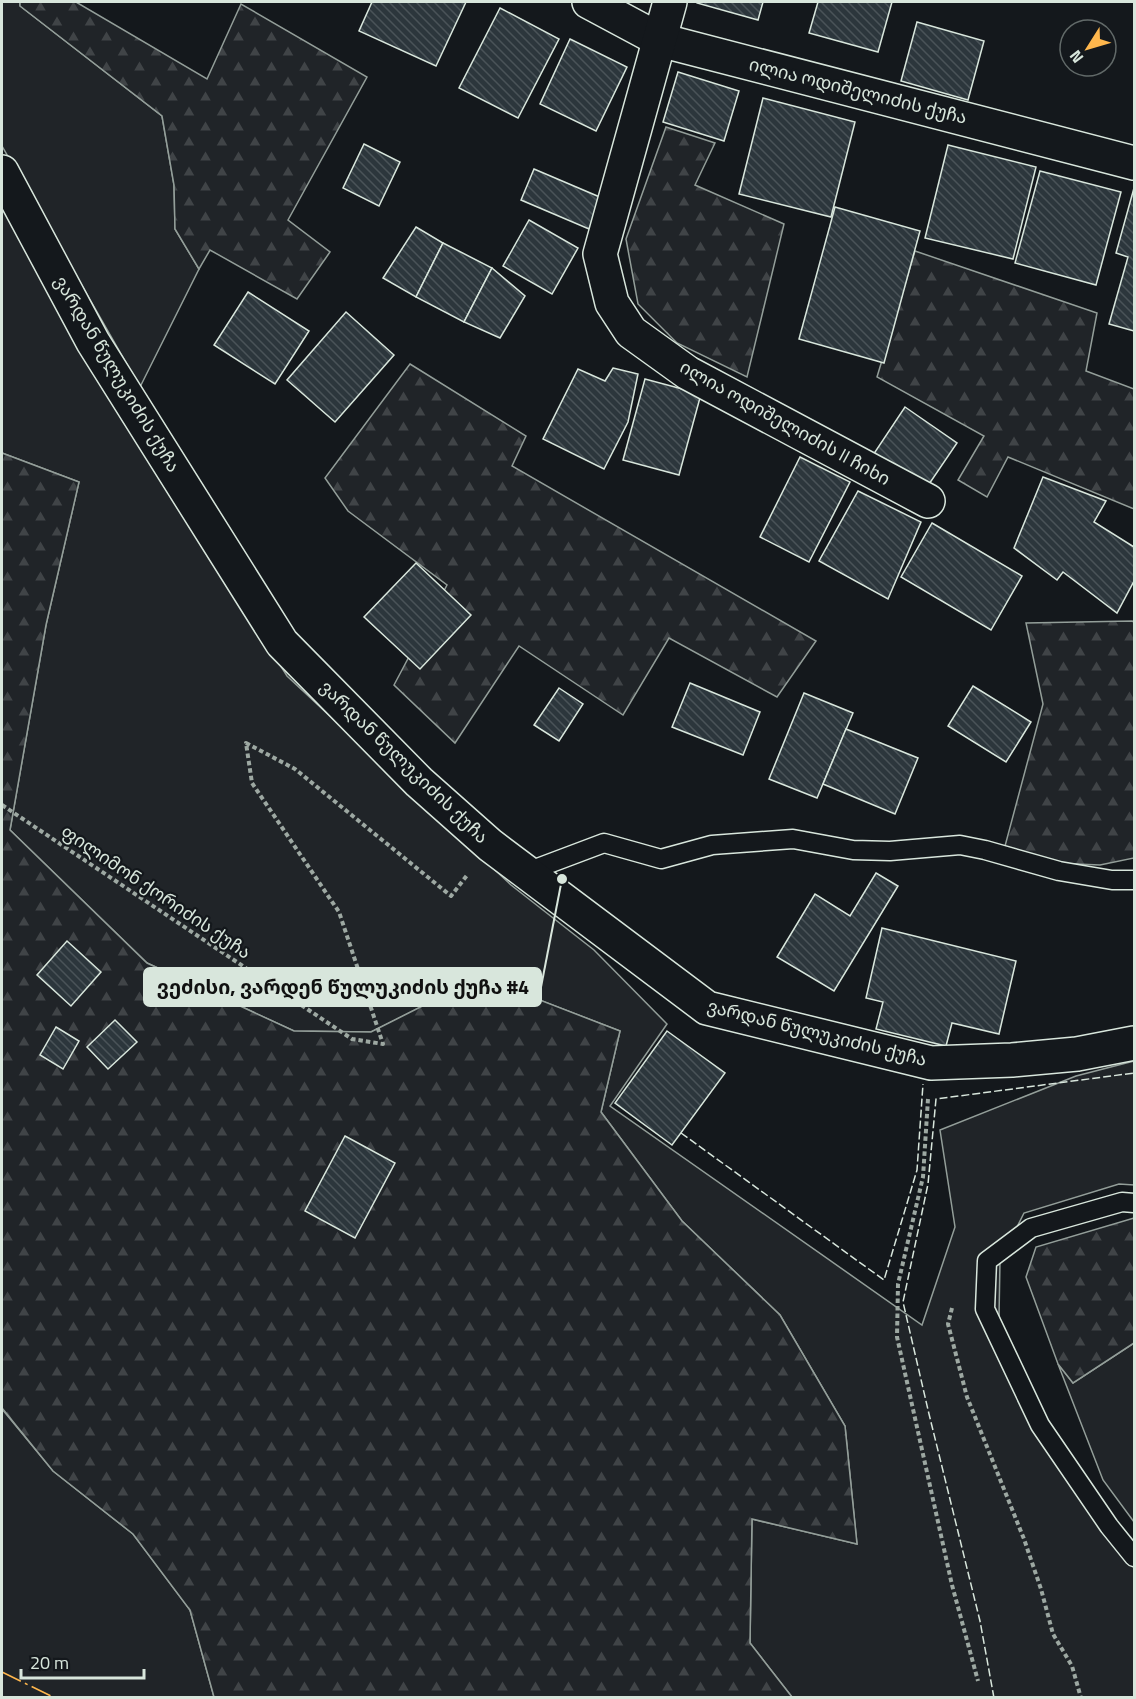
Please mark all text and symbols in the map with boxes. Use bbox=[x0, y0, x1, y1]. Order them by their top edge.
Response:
north arrow bbox=[1058, 18, 1118, 78]
text: N bbox=[1063, 45, 1089, 69]
street label: ილია ოდიშელიძის ქუჩა bbox=[746, 50, 970, 131]
street label: ვარდან წულუკიძის ქუჩა bbox=[48, 270, 187, 477]
street label: ილია ოდიშელიძის II ჩიხი bbox=[675, 353, 895, 492]
street label: ვარდან წულუკიძის ქუჩა bbox=[314, 674, 495, 850]
street label: ფილიმონ ქორიძის ქუჩა bbox=[56, 818, 257, 965]
callout: ვეძისი, ვარდენ წულუკიძის ქუჩა #4 bbox=[144, 968, 541, 1006]
text: ვეძისი, ვარდენ წულუკიძის ქუჩა #4 bbox=[157, 971, 529, 1002]
street label: ვარდან წულუკიძის ქუჩა bbox=[704, 992, 930, 1073]
scale bar bbox=[21, 1642, 144, 1680]
text: 20 m bbox=[30, 1649, 69, 1676]

